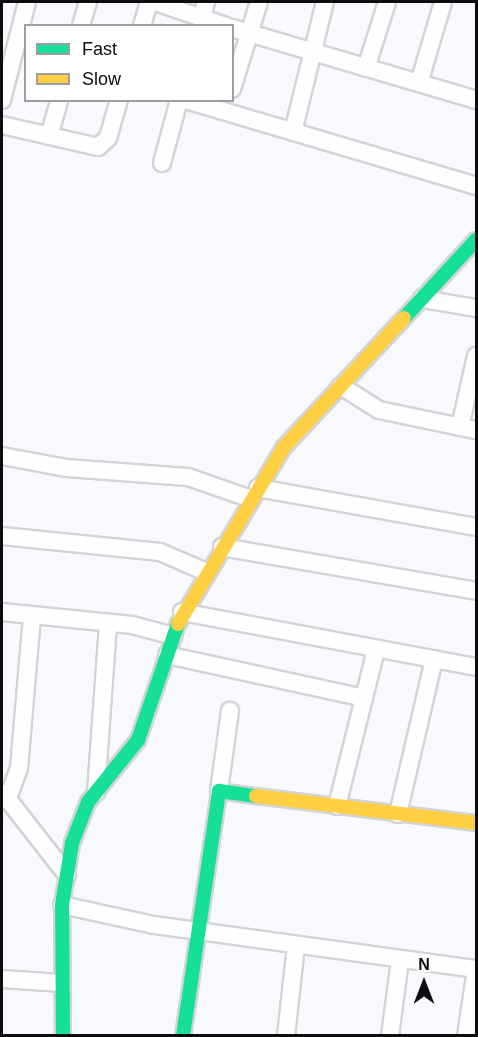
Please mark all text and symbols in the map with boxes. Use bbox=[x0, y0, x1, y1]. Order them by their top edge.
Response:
legend bbox=[24, 24, 234, 102]
text: Fast bbox=[82, 39, 117, 59]
text: Slow bbox=[82, 69, 121, 89]
north arrow bbox=[394, 953, 454, 1013]
text: N bbox=[418, 956, 430, 973]

